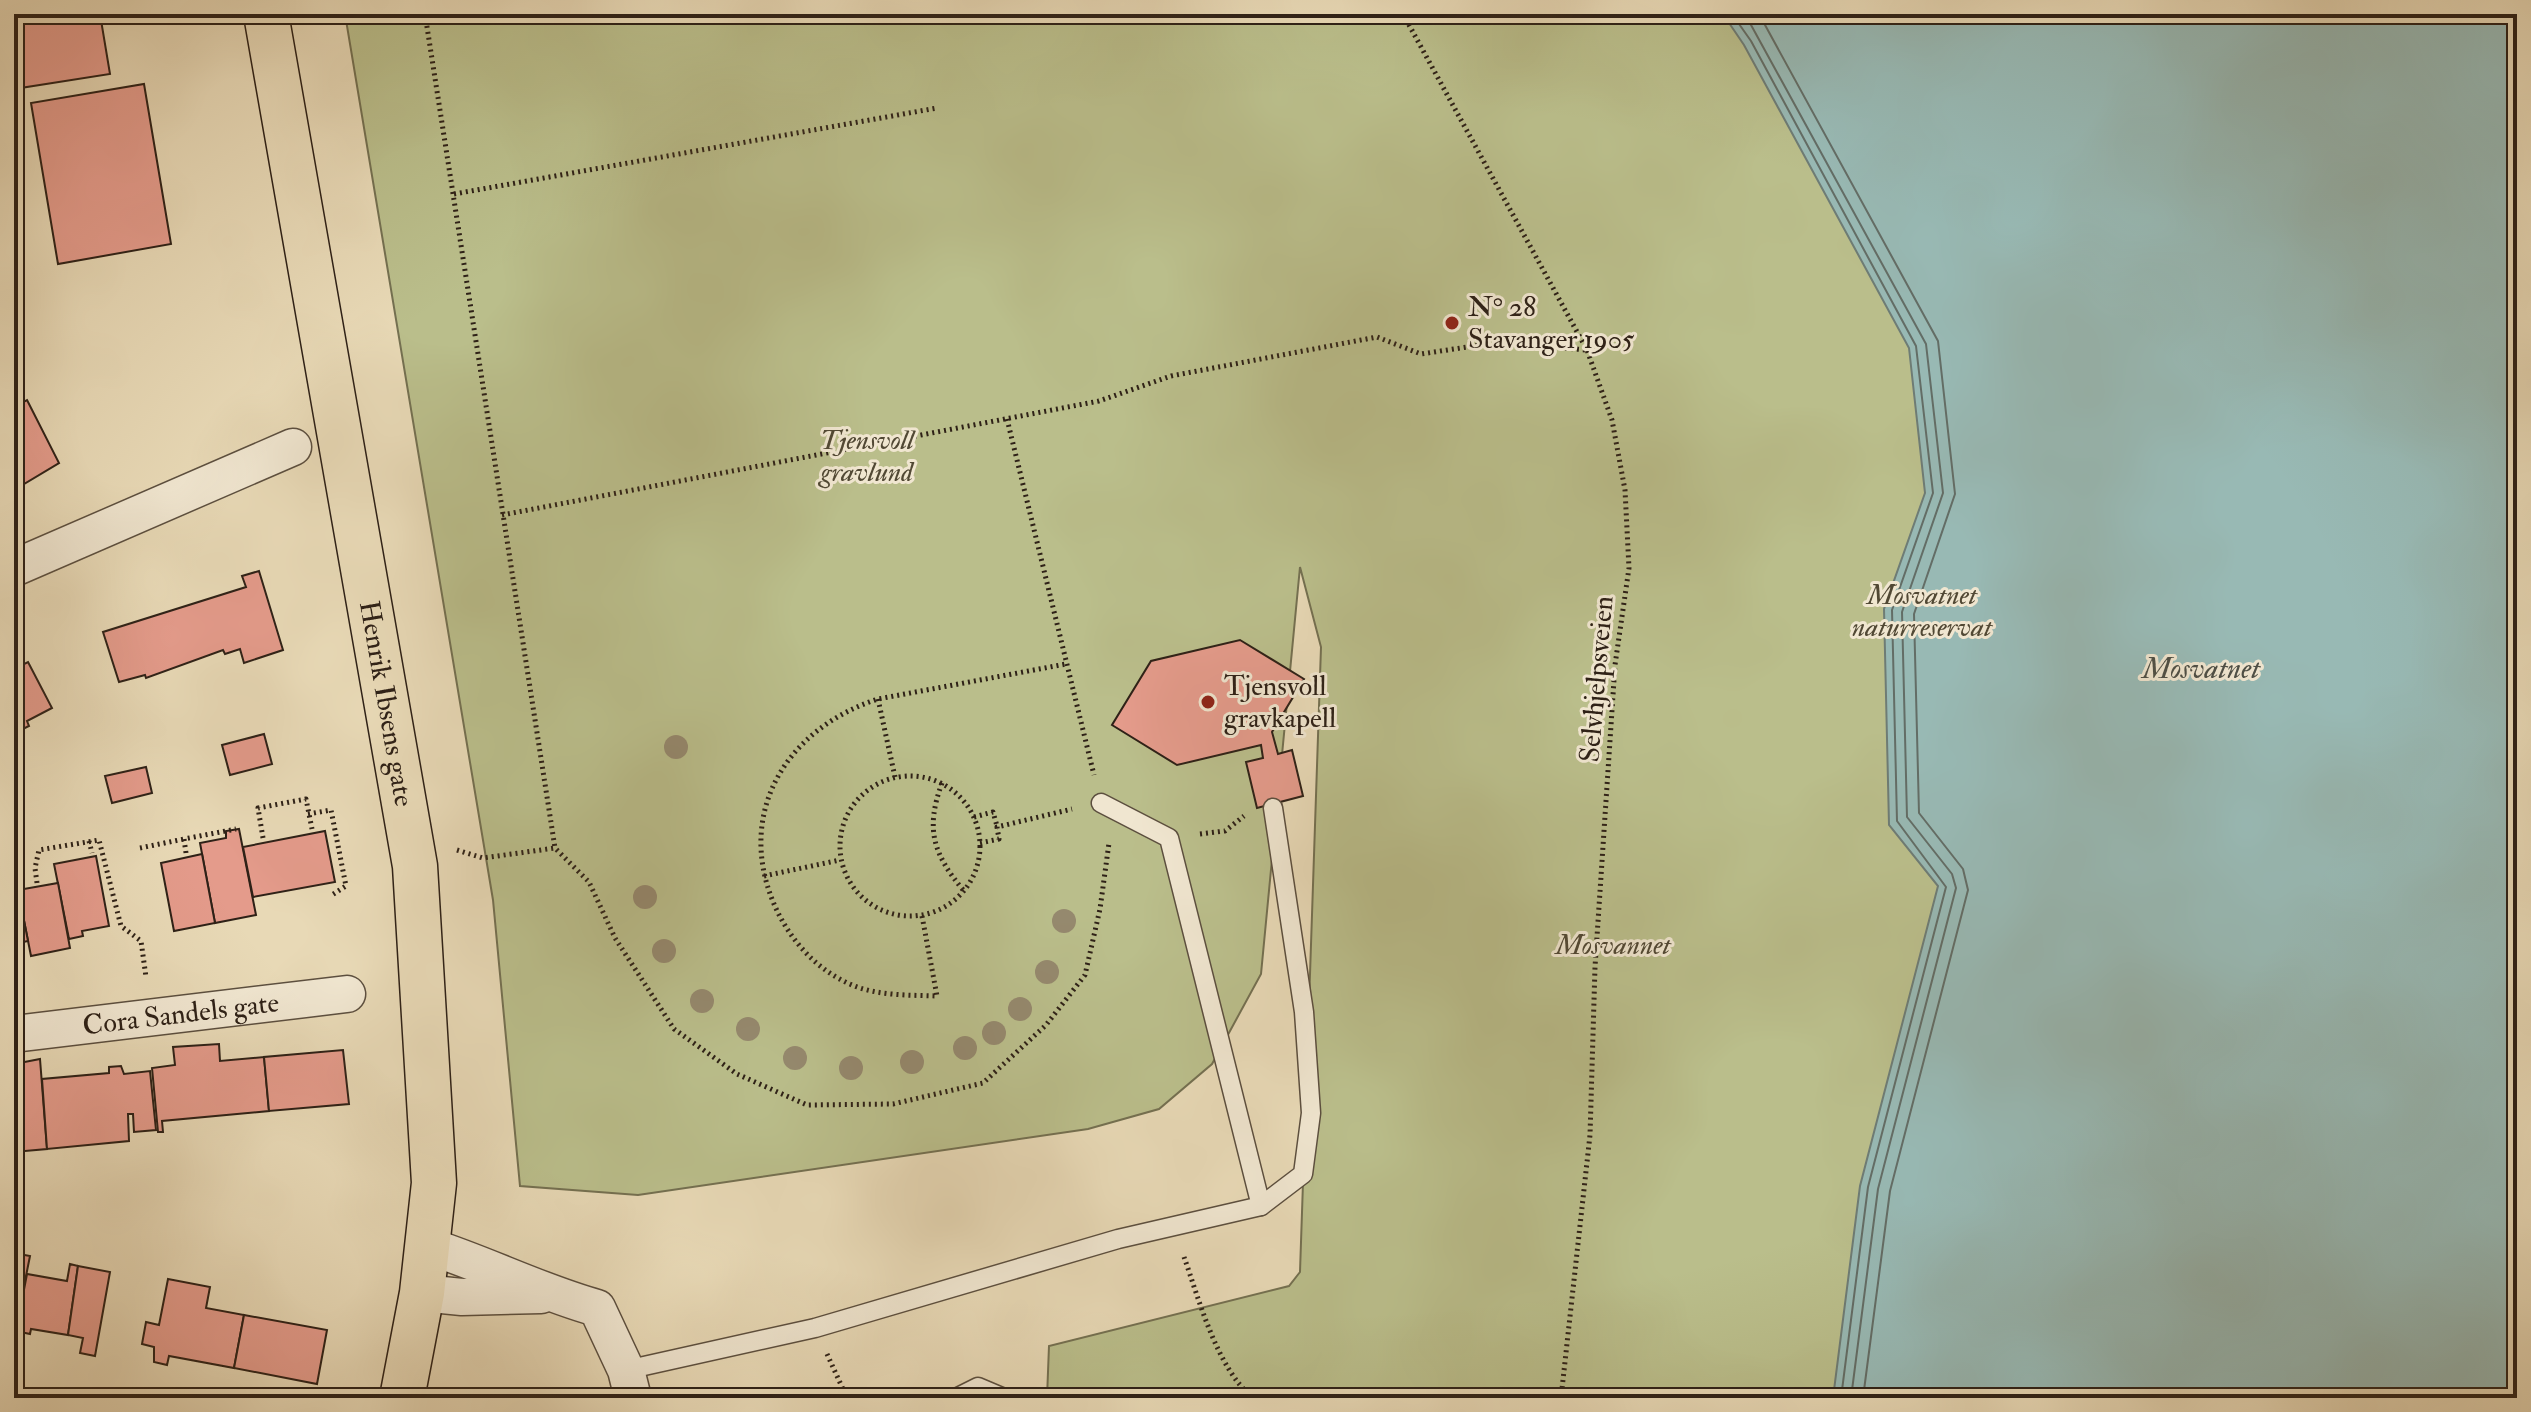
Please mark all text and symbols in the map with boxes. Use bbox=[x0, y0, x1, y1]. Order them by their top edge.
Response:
place label: N° 28 Stavanger 1905 bbox=[1468, 290, 1635, 357]
marker: N° 28 Stavanger 1905 bbox=[1443, 314, 1461, 332]
park label: Tjensvoll gravlund bbox=[817, 423, 916, 490]
park label: Mosvatnet naturreservat bbox=[1852, 578, 1994, 645]
street label: Selvhjelpsveien bbox=[1572, 594, 1622, 764]
street label: Henrik Ibsens gate bbox=[351, 598, 422, 809]
water label: Mosvatnet bbox=[2140, 650, 2261, 687]
place label: Tjensvoll gravkapell bbox=[1224, 669, 1336, 736]
marker: Tjensvoll gravkapell bbox=[1199, 693, 1217, 711]
park label: Mosvannet bbox=[1553, 928, 1672, 963]
street label: Cora Sandels gate bbox=[81, 985, 281, 1043]

